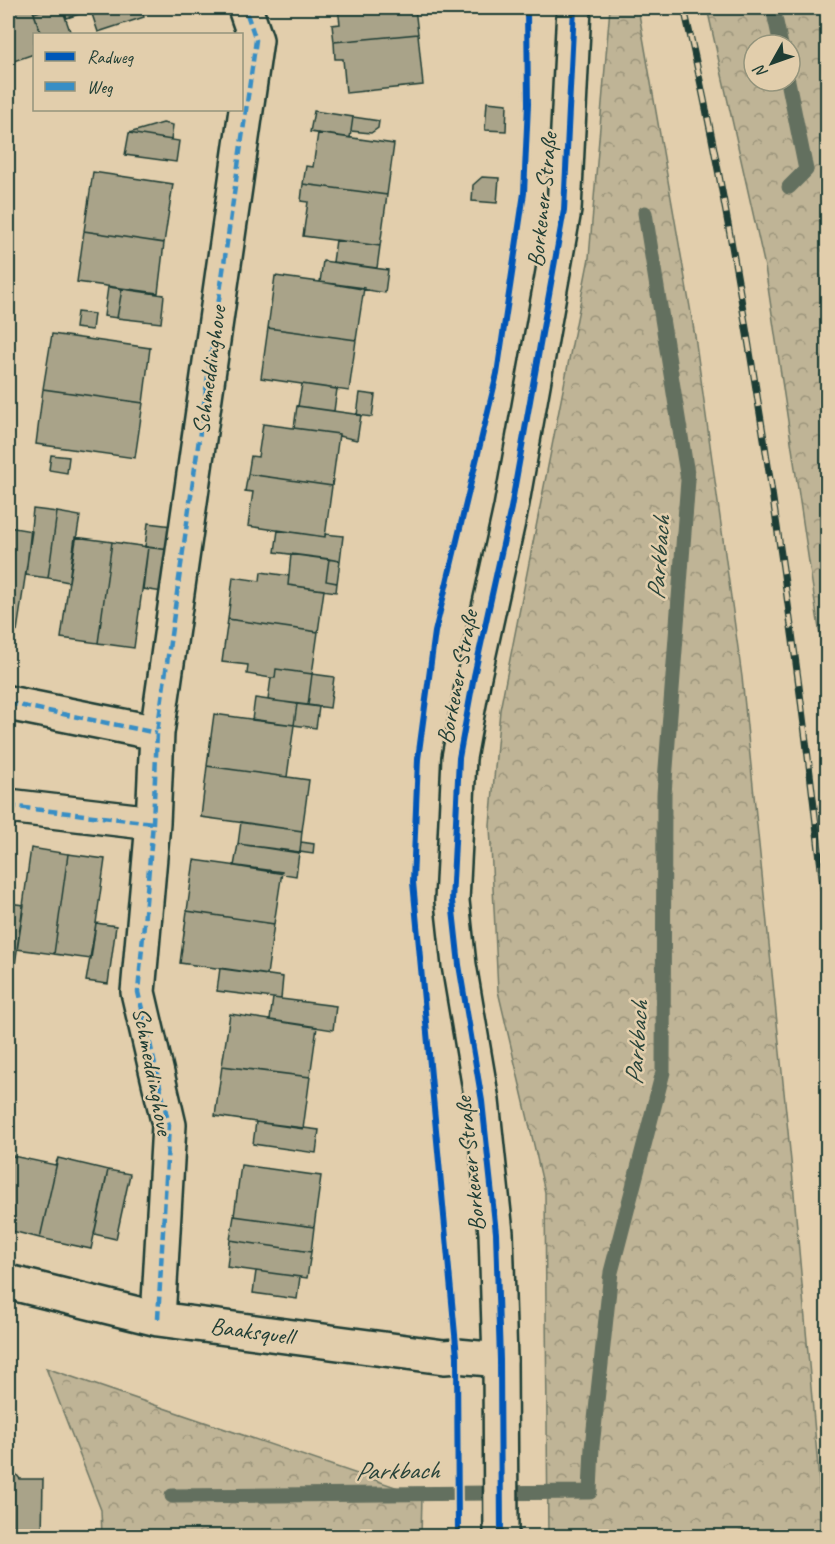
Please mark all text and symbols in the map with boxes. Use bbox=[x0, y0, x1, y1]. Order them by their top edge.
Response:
legend bbox=[33, 33, 243, 111]
north arrow bbox=[742, 33, 802, 93]
text: Radweg bbox=[87, 46, 135, 68]
text: N bbox=[748, 59, 772, 82]
text: Weg bbox=[87, 76, 114, 98]
street label: Borkener Straße bbox=[520, 129, 564, 269]
street label: Schmeddinghove bbox=[185, 302, 233, 436]
water label: Parkbach bbox=[639, 513, 678, 601]
street label: Borkener Straße bbox=[429, 606, 485, 746]
water label: Parkbach bbox=[617, 998, 656, 1086]
street label: Schmeddinghove bbox=[126, 1005, 181, 1140]
street label: Borkener Straße bbox=[448, 1093, 492, 1233]
street label: Baaksquell bbox=[209, 1310, 299, 1352]
water label: Parkbach bbox=[355, 1453, 441, 1488]

